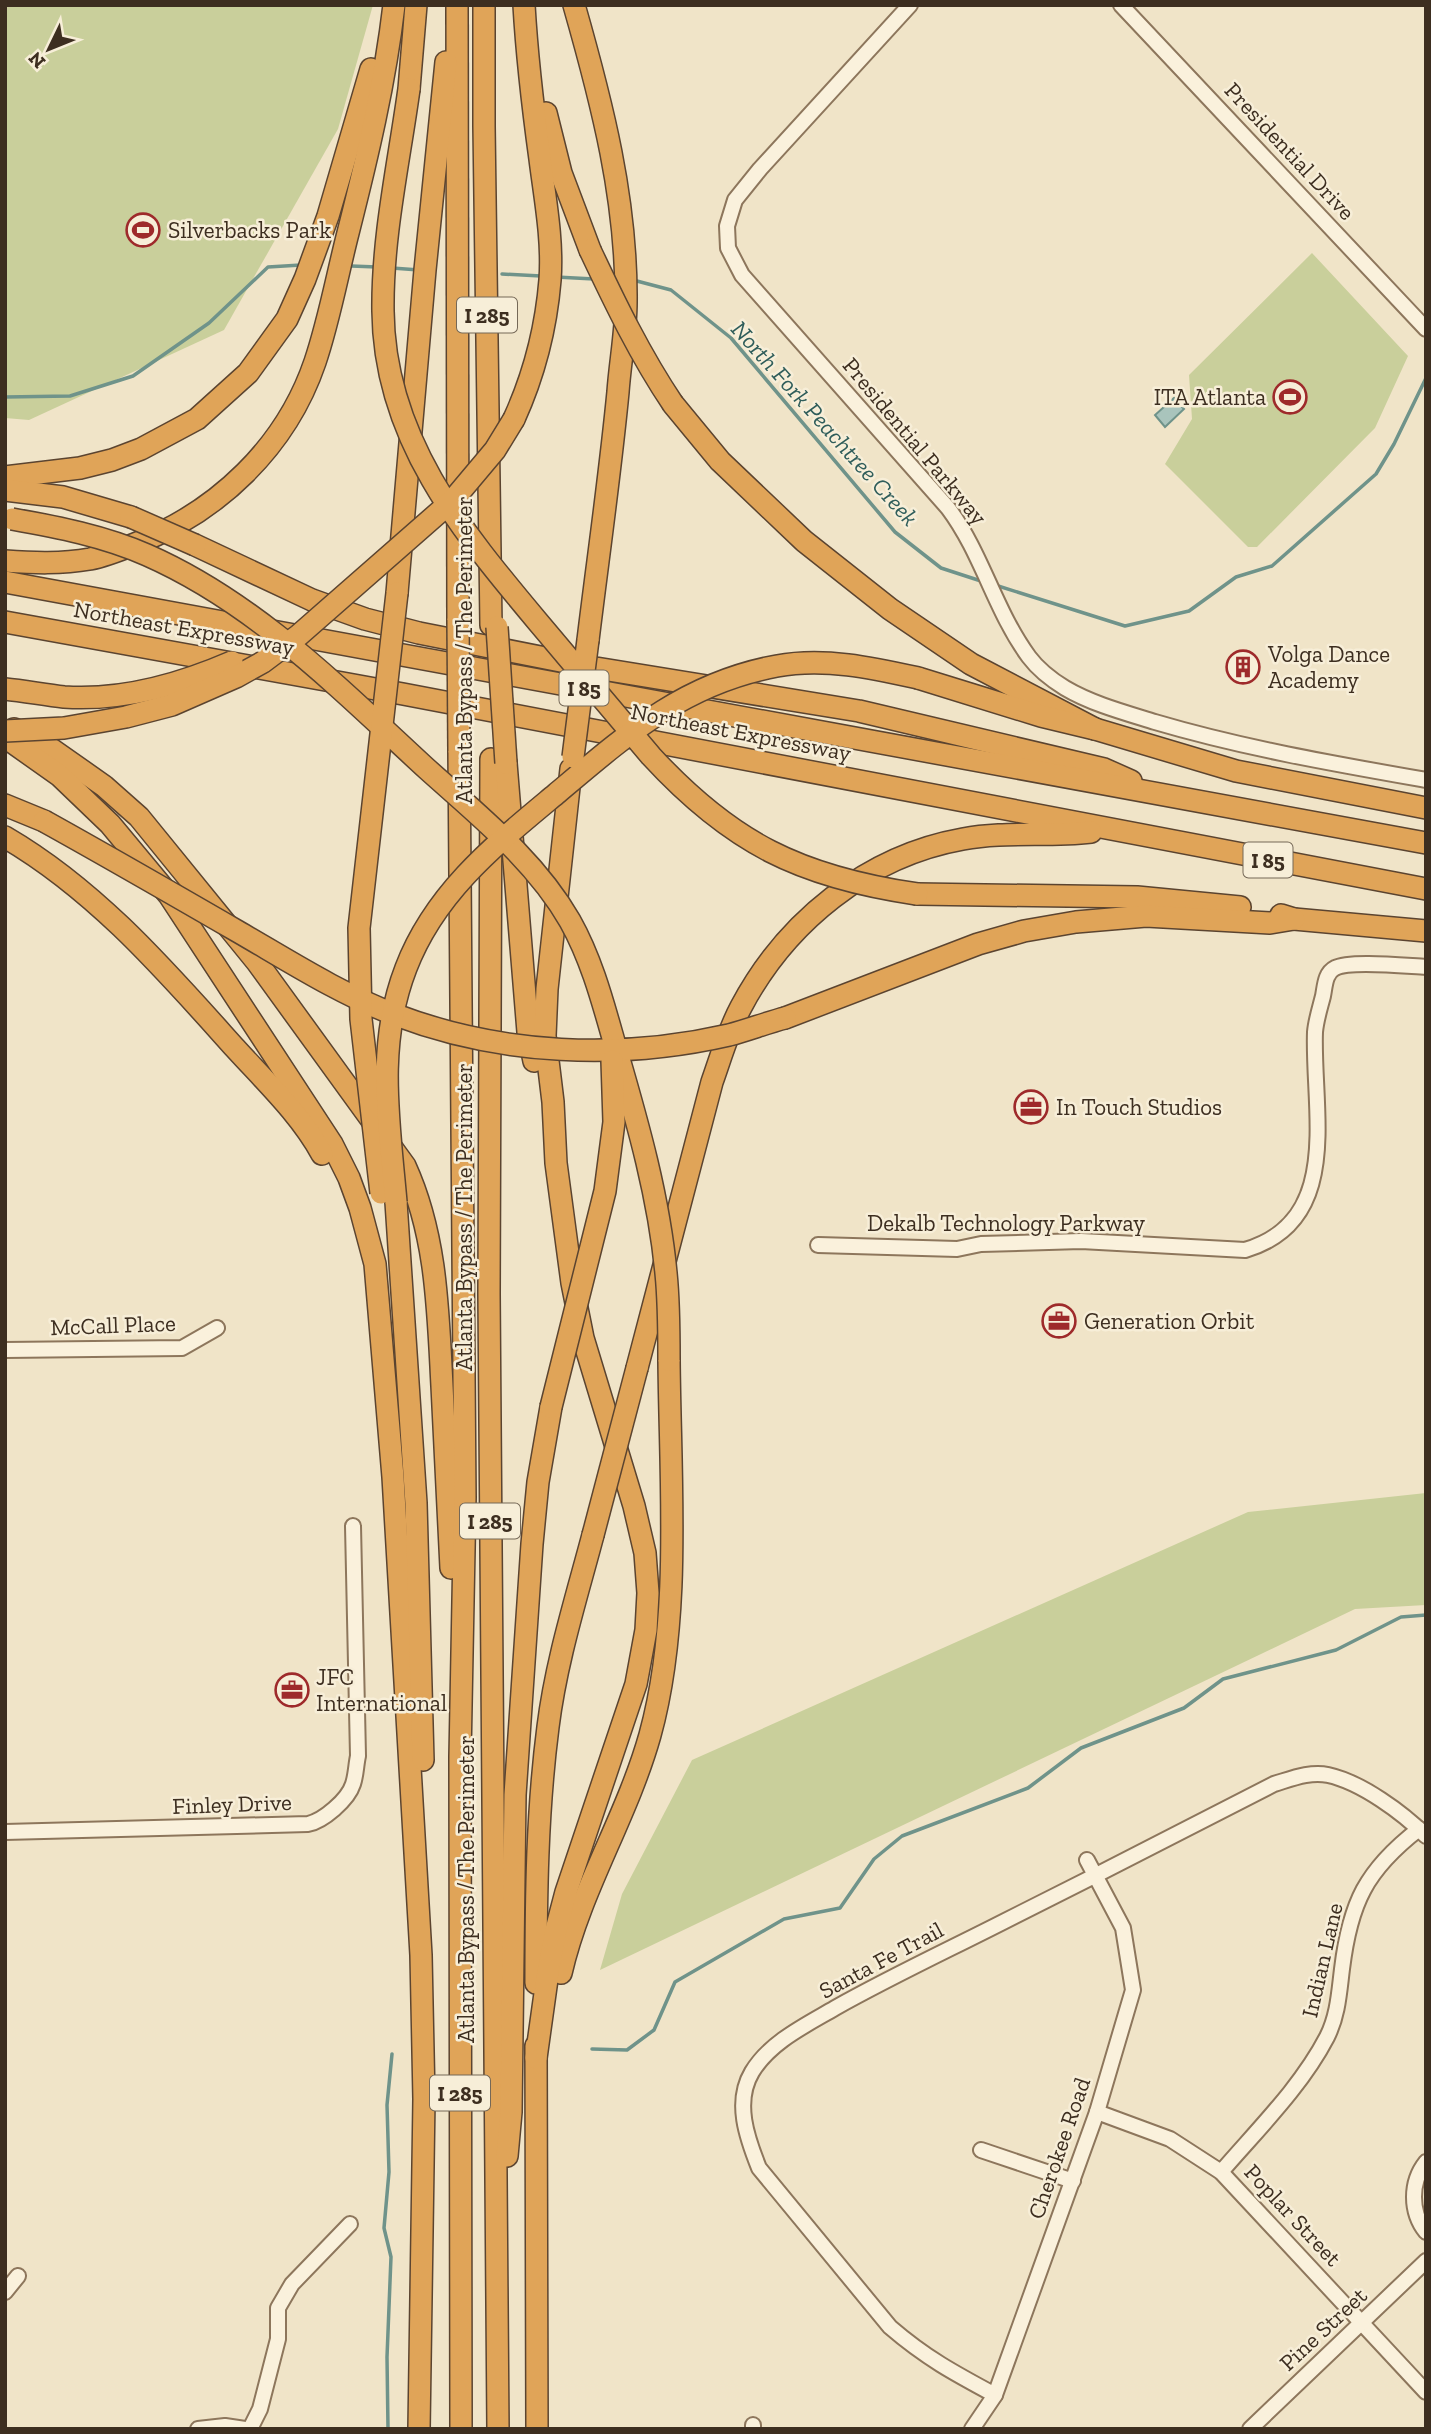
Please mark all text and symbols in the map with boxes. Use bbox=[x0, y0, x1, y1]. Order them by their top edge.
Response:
north arrow bbox=[14, 14, 84, 84]
text: N bbox=[24, 47, 50, 73]
street label: Presidential Drive bbox=[1219, 76, 1361, 226]
sports icon: Silverbacks Park bbox=[124, 211, 162, 249]
place label: Silverbacks Park bbox=[168, 216, 331, 244]
road number: I 285 bbox=[457, 298, 517, 332]
water label: North Fork Peachtree Creek bbox=[725, 315, 925, 532]
street label: Presidential Parkway bbox=[837, 352, 993, 531]
sports icon: ITA Atlanta bbox=[1271, 378, 1309, 416]
place label: ITA Atlanta bbox=[1154, 383, 1266, 411]
street label: Atlanta Bypass / The Perimeter bbox=[450, 496, 478, 804]
street label: Northeast Expressway bbox=[71, 595, 297, 661]
place label: Volga Dance Academy bbox=[1267, 640, 1390, 694]
building icon: Volga Dance Academy bbox=[1224, 648, 1262, 686]
road number: I 85 bbox=[560, 670, 608, 706]
street label: Northeast Expressway bbox=[629, 697, 854, 767]
road number: I 85 bbox=[1244, 842, 1292, 878]
street label: Atlanta Bypass / The Perimeter bbox=[450, 1063, 478, 1371]
office icon: In Touch Studios bbox=[1012, 1088, 1050, 1126]
place label: In Touch Studios bbox=[1056, 1093, 1222, 1121]
street label: Dekalb Technology Parkway bbox=[867, 1209, 1145, 1237]
office icon: Generation Orbit bbox=[1040, 1302, 1078, 1340]
place label: Generation Orbit bbox=[1084, 1307, 1255, 1335]
street label: McCall Place bbox=[50, 1309, 176, 1341]
road number: I 285 bbox=[460, 1504, 520, 1538]
place label: JFC International bbox=[316, 1663, 447, 1717]
office icon: JFC International bbox=[273, 1671, 311, 1709]
street label: Atlanta Bypass / The Perimeter bbox=[452, 1735, 480, 2043]
street label: Finley Drive bbox=[172, 1788, 292, 1820]
street label: Indian Lane bbox=[1295, 1900, 1349, 2020]
street label: Santa Fe Trail bbox=[814, 1916, 948, 2004]
street label: Cherokee Road bbox=[1022, 2073, 1096, 2222]
road number: I 285 bbox=[430, 2076, 490, 2110]
street label: Poplar Street bbox=[1239, 2158, 1348, 2272]
street label: Pine Street bbox=[1273, 2281, 1373, 2377]

